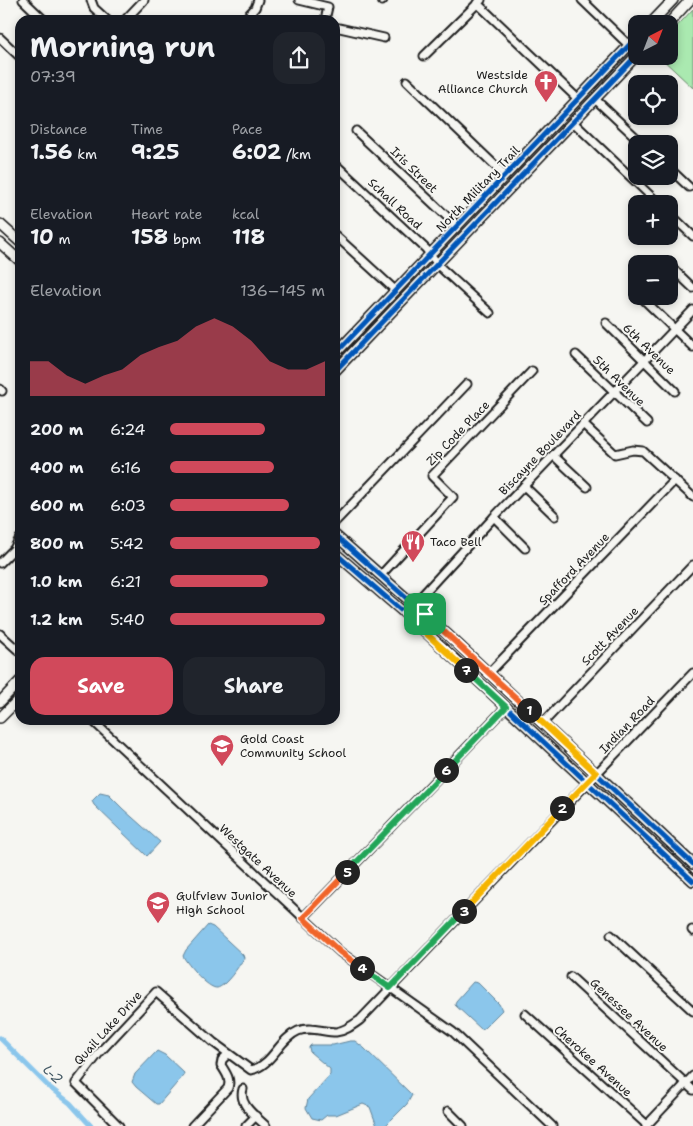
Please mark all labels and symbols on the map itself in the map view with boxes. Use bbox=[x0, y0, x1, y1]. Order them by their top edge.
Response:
north arrow bbox=[628, 15, 678, 65]
place label: Westside Alliance Church bbox=[438, 67, 528, 97]
church icon: Westside Alliance Church bbox=[533, 69, 559, 103]
street label: North Military Trail bbox=[433, 142, 524, 236]
street label: Iris Street bbox=[387, 143, 441, 197]
street label: Schall Road bbox=[364, 175, 426, 233]
street label: 6th Avenue bbox=[619, 320, 679, 378]
street label: 5th Avenue bbox=[590, 352, 649, 410]
street label: Zip Code Place bbox=[423, 397, 493, 469]
street label: Biscayne Boulevard bbox=[495, 407, 585, 499]
restaurant icon: Taco Bell bbox=[400, 529, 426, 563]
street label: Spafford Avenue bbox=[535, 529, 613, 609]
place label: Taco Bell bbox=[430, 534, 482, 550]
pin bbox=[404, 593, 446, 635]
street label: Scott Avenue bbox=[578, 603, 642, 669]
pin: 7 bbox=[454, 658, 478, 682]
street label: Indian Road bbox=[596, 693, 659, 757]
pin: 1 bbox=[516, 698, 542, 722]
place label: Gold Coast Community School bbox=[240, 731, 346, 761]
school or university icon: Gold Coast Community School bbox=[209, 733, 235, 767]
pin: 6 bbox=[434, 758, 458, 782]
pin: 2 bbox=[550, 796, 574, 820]
street label: Westgate Avenue bbox=[216, 821, 301, 901]
pin: 5 bbox=[334, 860, 360, 884]
place label: Gulfview Junior High School bbox=[176, 888, 268, 918]
school or university icon: Gulfview Junior High School bbox=[145, 890, 171, 924]
pin: 3 bbox=[452, 898, 476, 924]
pin: 4 bbox=[350, 956, 374, 980]
street label: Genessee Avenue bbox=[587, 975, 672, 1055]
street label: Quail Lake Drive bbox=[70, 987, 146, 1069]
street label: Cherokee Avenue bbox=[551, 1022, 636, 1100]
water label: L-2 bbox=[39, 1060, 67, 1088]

